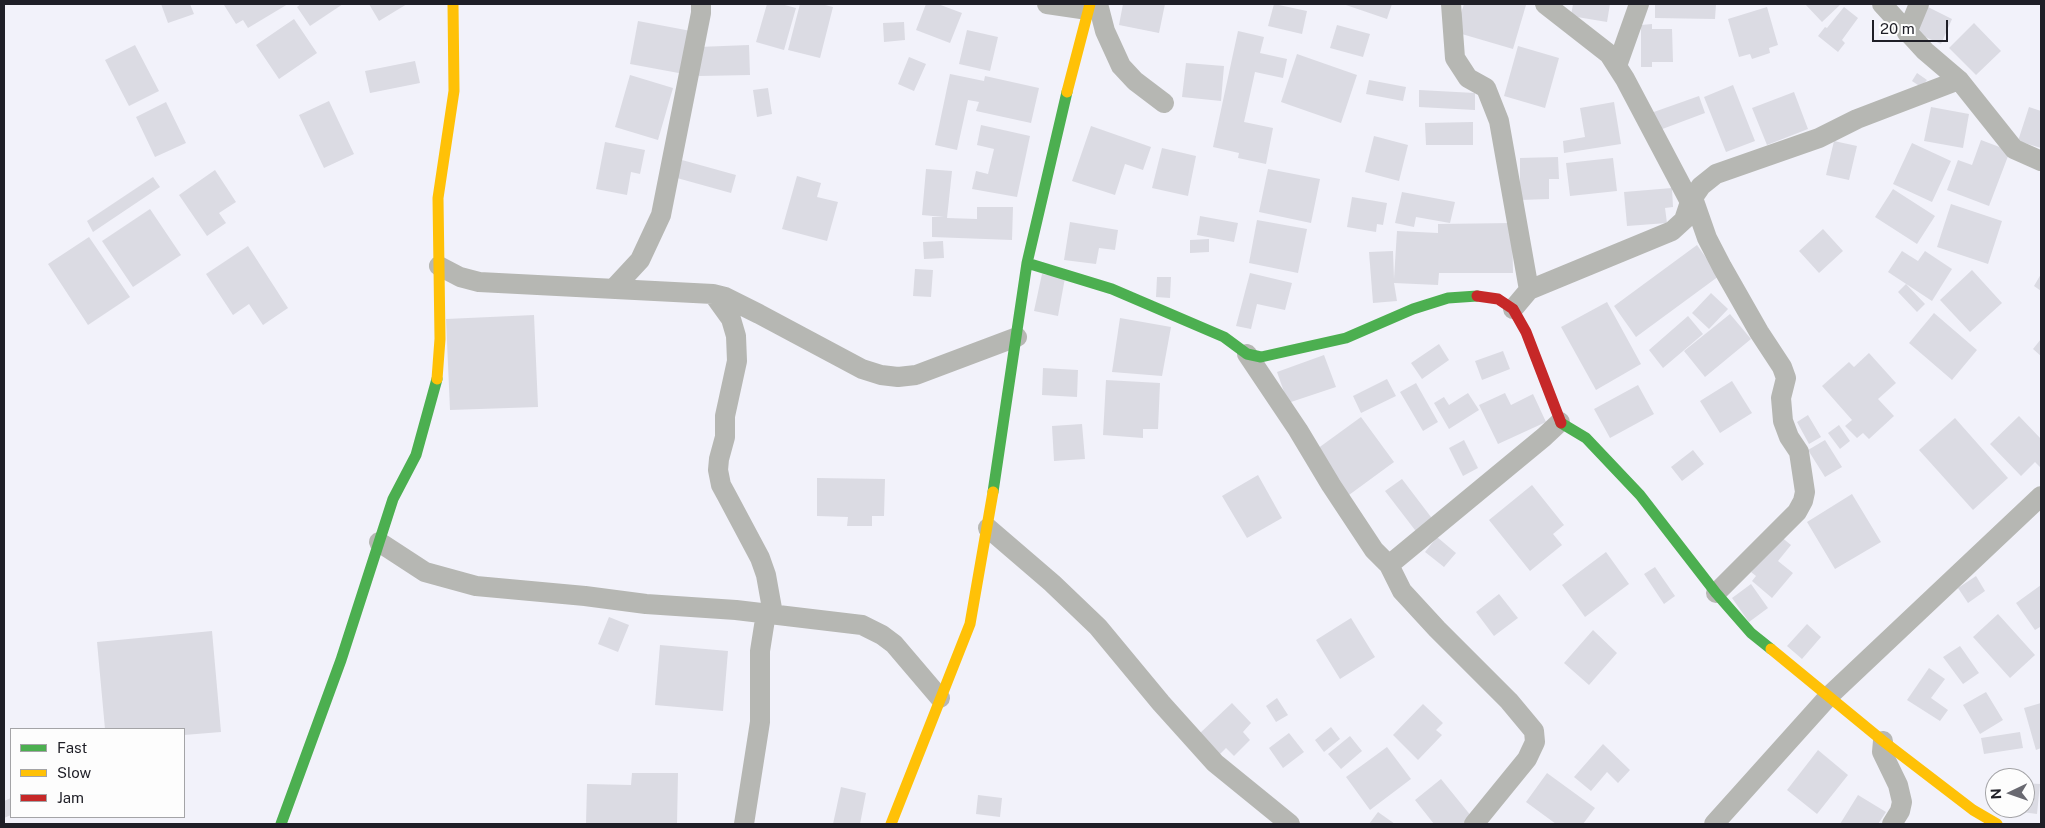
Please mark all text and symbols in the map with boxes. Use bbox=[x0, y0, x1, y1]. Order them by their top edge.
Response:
scale bar bbox=[1875, 10, 1951, 42]
text: 20 m bbox=[1880, 20, 1915, 37]
legend bbox=[10, 728, 185, 818]
text: Fast bbox=[57, 739, 87, 756]
text: Slow bbox=[57, 764, 91, 781]
north arrow bbox=[1985, 768, 2035, 818]
text: N bbox=[1988, 788, 2004, 800]
text: Jam bbox=[57, 789, 84, 806]

